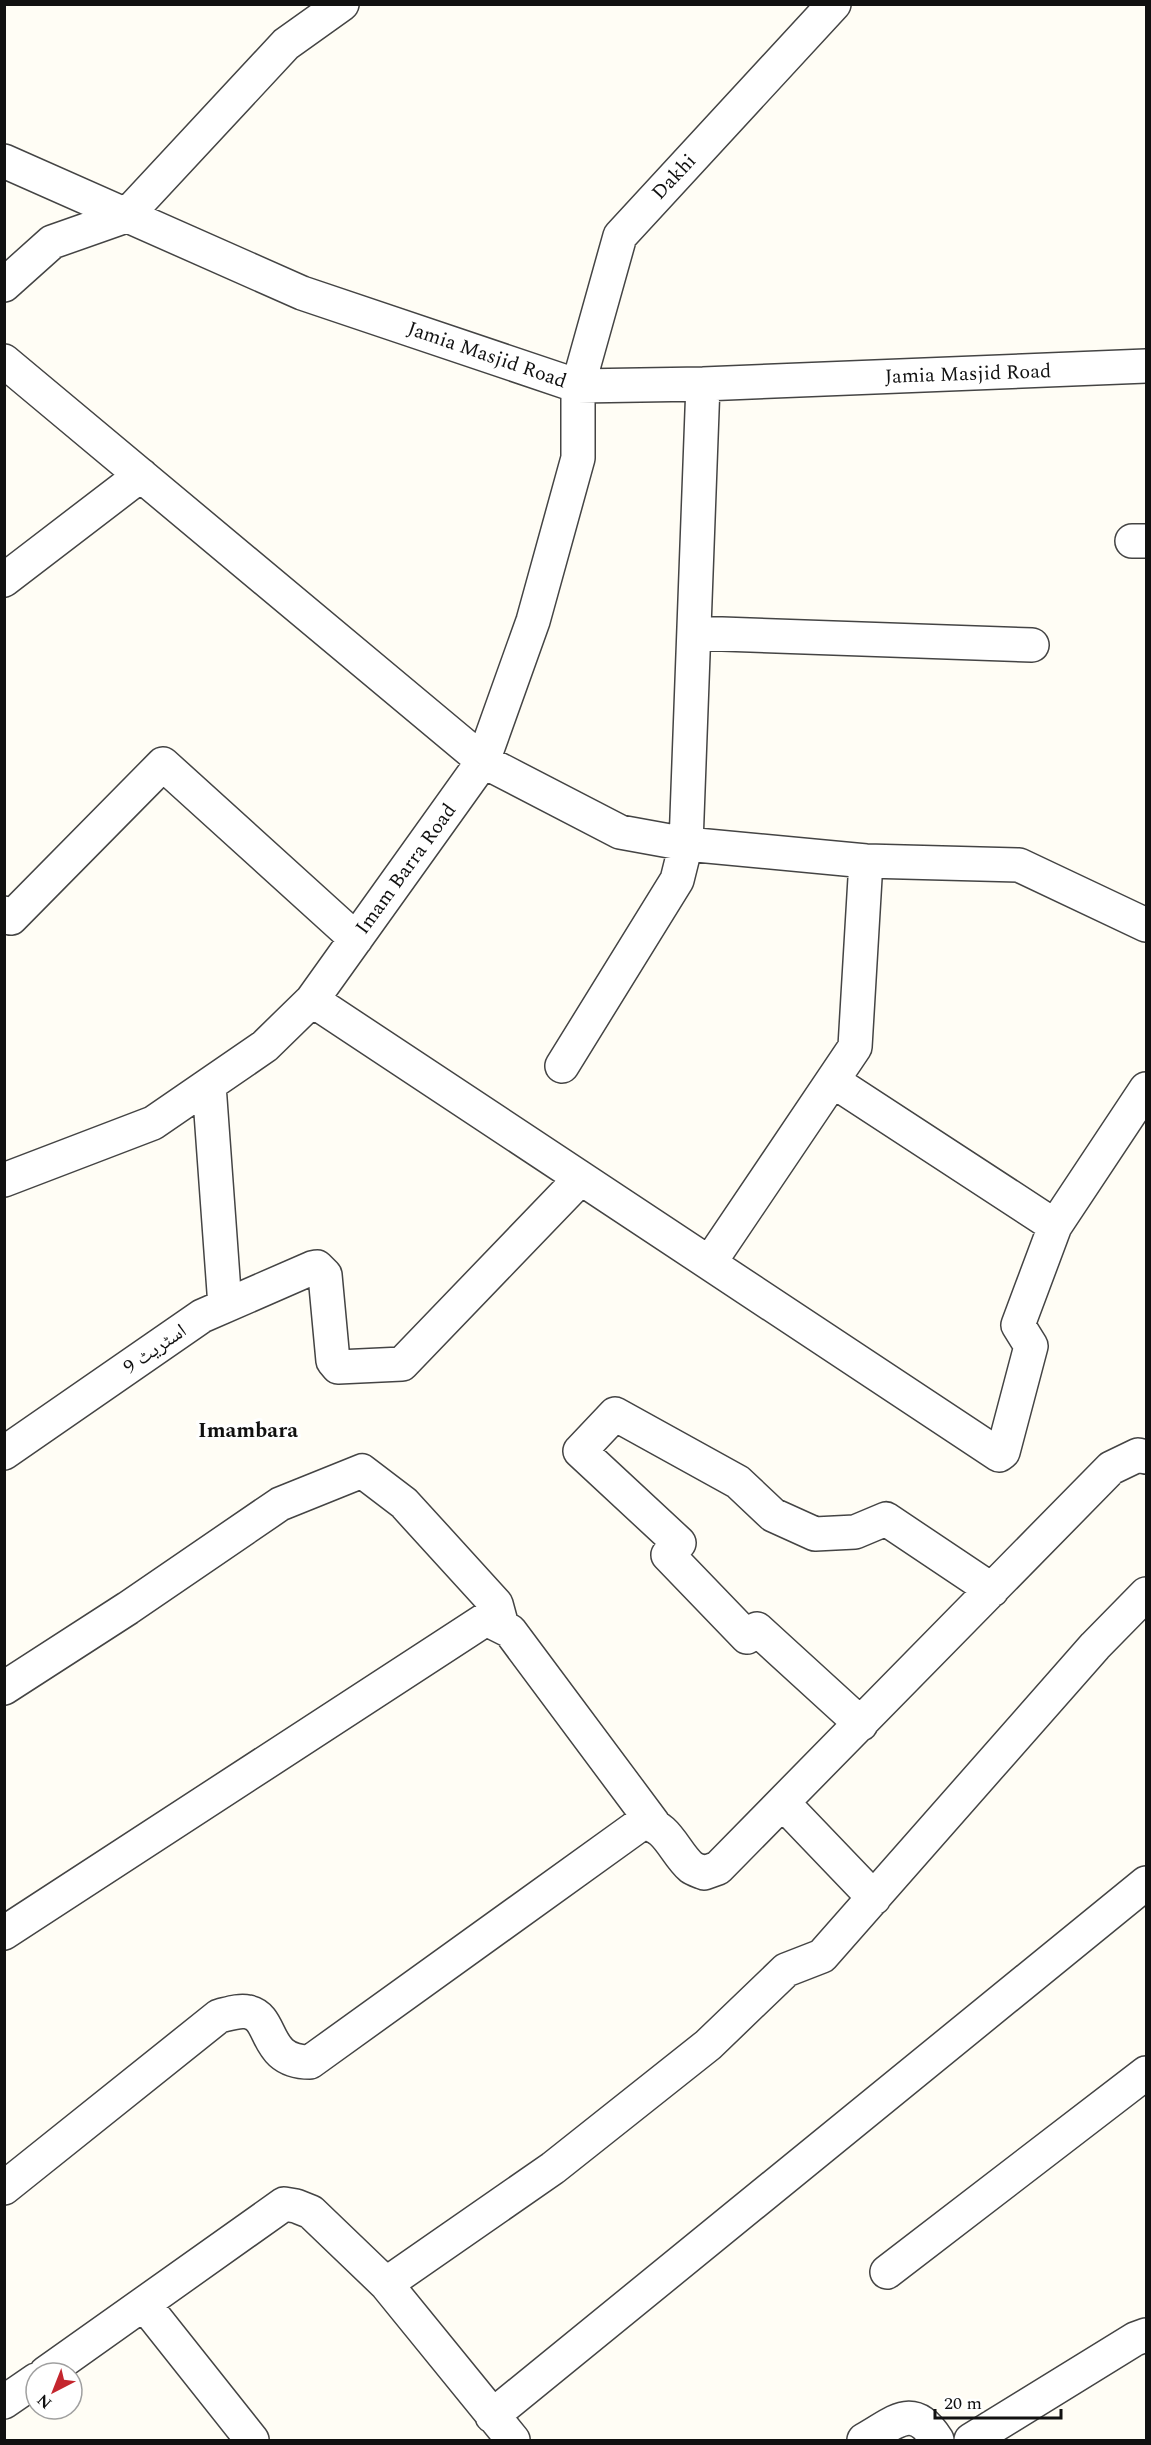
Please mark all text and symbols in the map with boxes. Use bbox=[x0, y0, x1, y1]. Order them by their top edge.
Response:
street label: Dakhi bbox=[645, 147, 703, 207]
street label: Jamia Masjid Road bbox=[403, 314, 571, 396]
street label: Jamia Masjid Road bbox=[884, 356, 1052, 392]
street label: Imam Barra Road bbox=[348, 797, 464, 941]
street label: اسٹریٹ 9 bbox=[117, 1316, 193, 1382]
district label: Imambara bbox=[198, 1415, 298, 1447]
north arrow bbox=[24, 2361, 84, 2421]
scale bar bbox=[935, 2382, 1061, 2420]
text: N bbox=[32, 2388, 58, 2415]
text: 20 m bbox=[944, 2390, 982, 2417]

